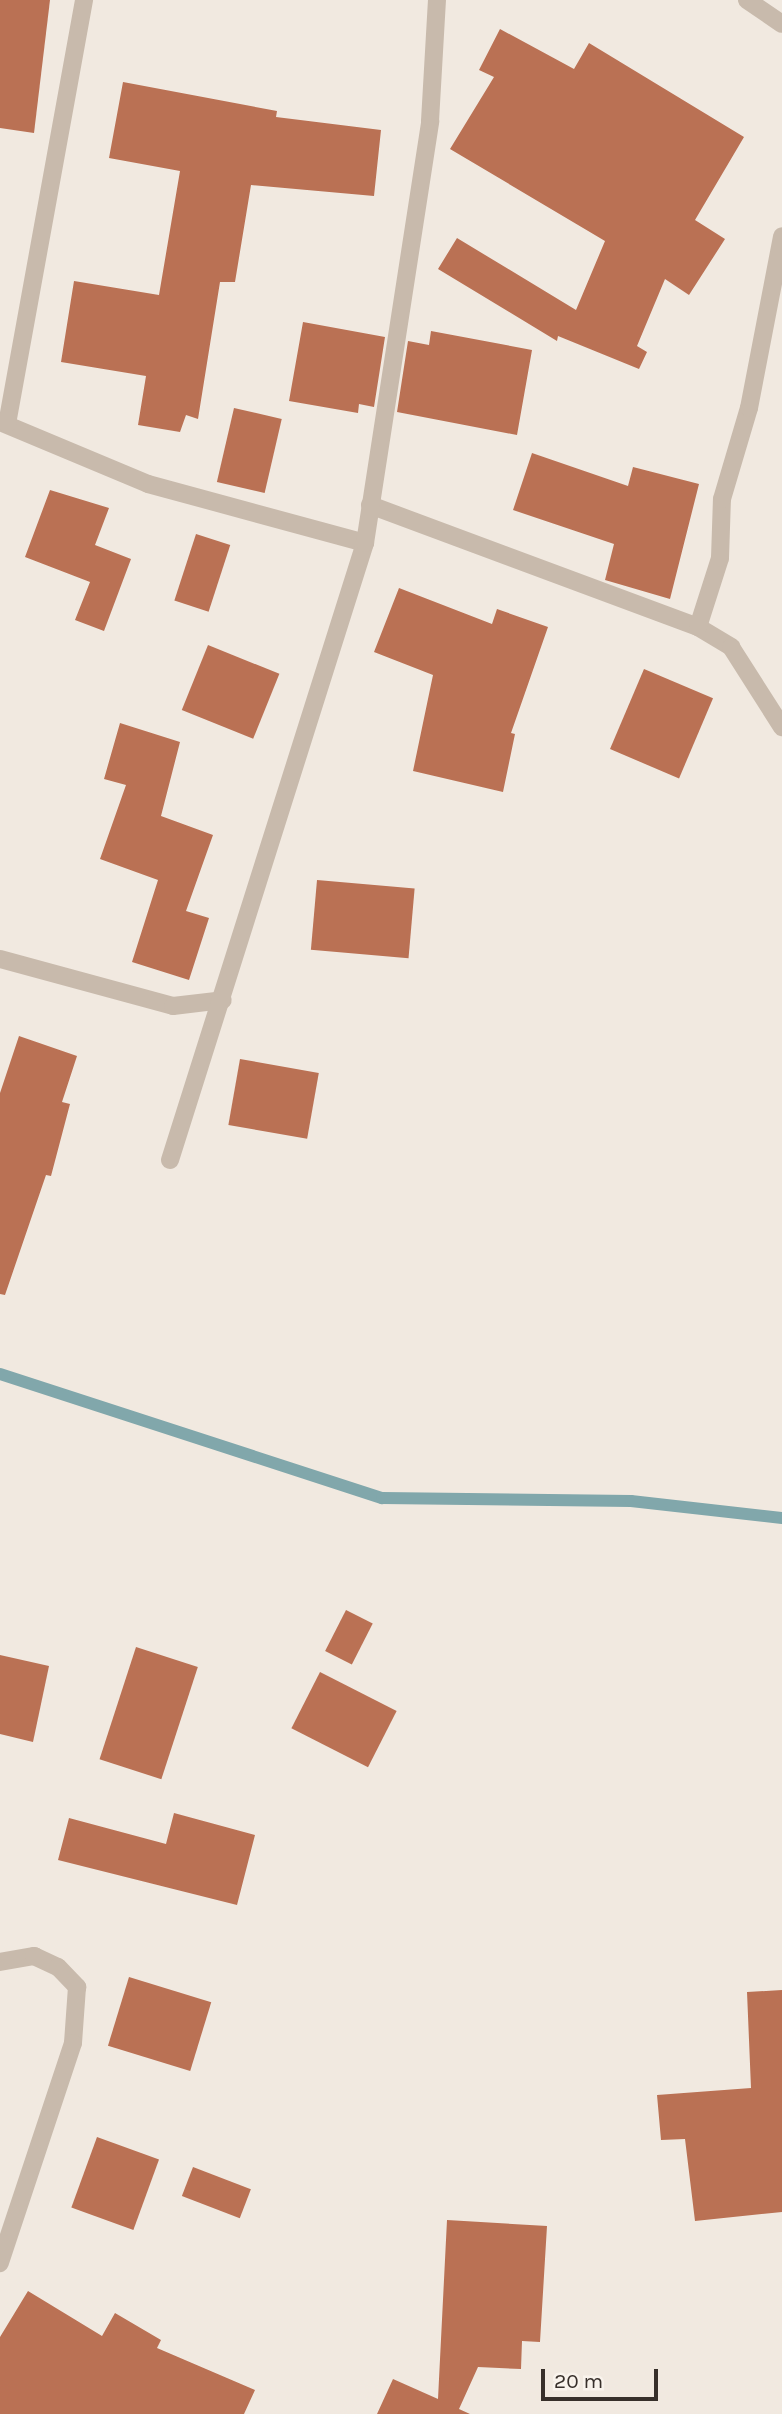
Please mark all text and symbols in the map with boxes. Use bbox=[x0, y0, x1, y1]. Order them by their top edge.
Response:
scale bar bbox=[544, 2354, 661, 2398]
text: 20 m bbox=[554, 2369, 603, 2393]

